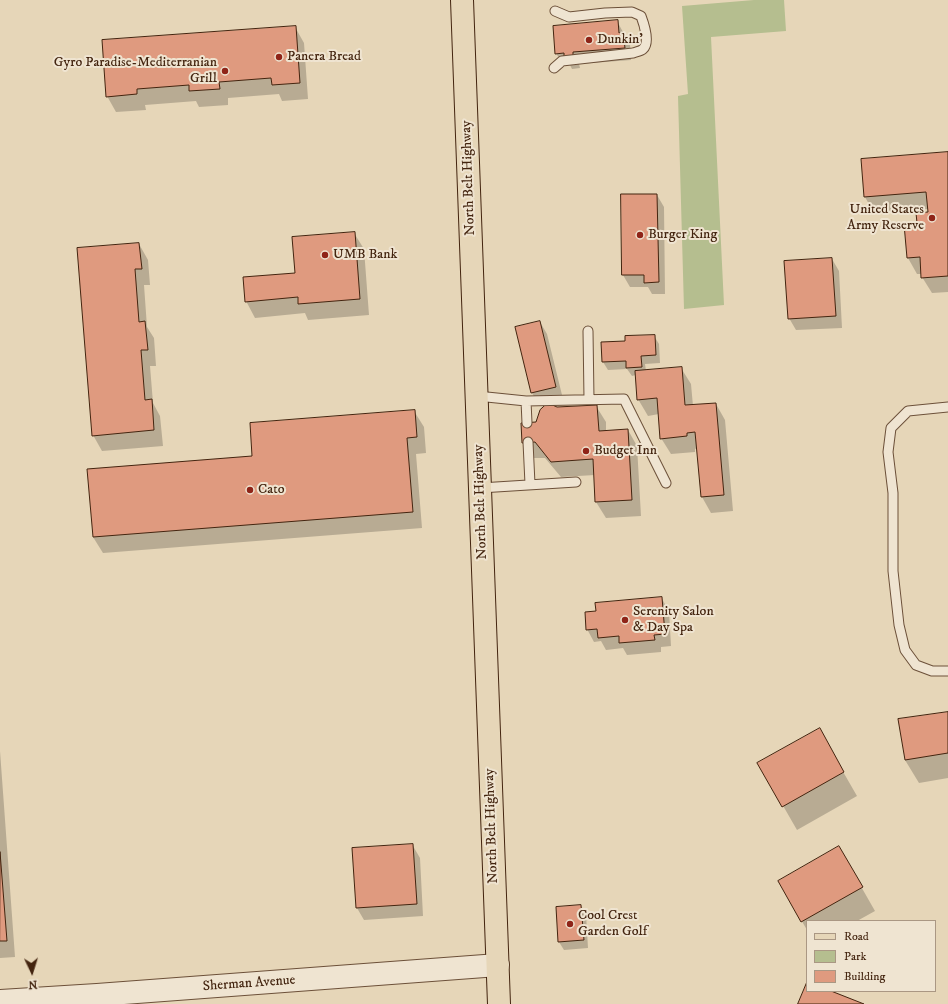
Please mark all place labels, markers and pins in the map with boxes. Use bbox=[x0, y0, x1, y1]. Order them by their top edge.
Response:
place label: Dunkin' bbox=[597, 32, 643, 48]
marker: Dunkin' bbox=[584, 35, 594, 45]
place label: Panera Bread bbox=[287, 49, 361, 65]
marker: Panera Bread bbox=[274, 52, 284, 62]
place label: Gyro Paradise-Mediterranian Grill bbox=[54, 55, 217, 88]
marker: Gyro Paradise-Mediterranian Grill bbox=[220, 66, 230, 76]
place label: United States Army Reserve bbox=[847, 202, 924, 234]
marker: United States Army Reserve bbox=[927, 213, 937, 223]
place label: Burger King bbox=[648, 227, 717, 243]
marker: Burger King bbox=[635, 230, 645, 240]
place label: UMB Bank bbox=[333, 247, 398, 263]
marker: UMB Bank bbox=[320, 250, 330, 260]
place label: Budget Inn bbox=[594, 443, 657, 459]
marker: Budget Inn bbox=[581, 446, 591, 456]
place label: Cato bbox=[258, 482, 285, 498]
marker: Cato bbox=[245, 485, 255, 495]
place label: Serenity Salon & Day Spa bbox=[633, 604, 714, 636]
marker: Serenity Salon & Day Spa bbox=[620, 615, 630, 625]
place label: Cool Crest Garden Golf bbox=[578, 908, 647, 940]
marker: Cool Crest Garden Golf bbox=[565, 919, 575, 929]

